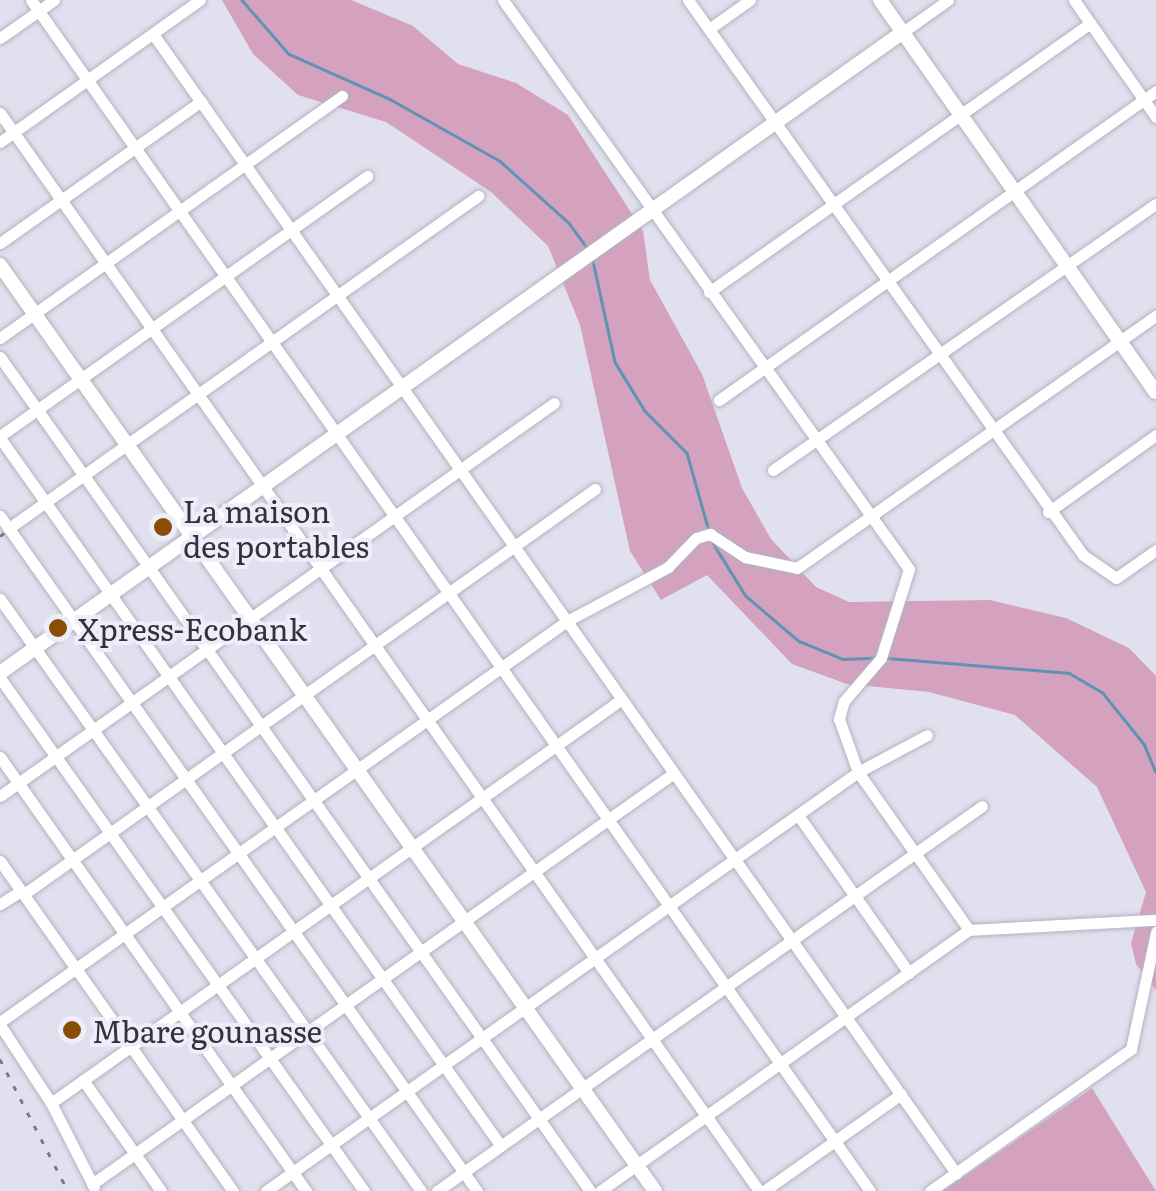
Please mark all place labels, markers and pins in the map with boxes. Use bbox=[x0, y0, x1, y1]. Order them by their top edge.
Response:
place label: La maison des portables bbox=[183, 492, 369, 562]
marker: La maison des portables bbox=[152, 516, 174, 538]
place label: Xpress-Ecobank bbox=[78, 610, 307, 646]
marker: Xpress-Ecobank bbox=[47, 617, 69, 639]
place label: Mbare gounasse bbox=[92, 1012, 322, 1048]
marker: Mbare gounasse bbox=[61, 1019, 83, 1041]

